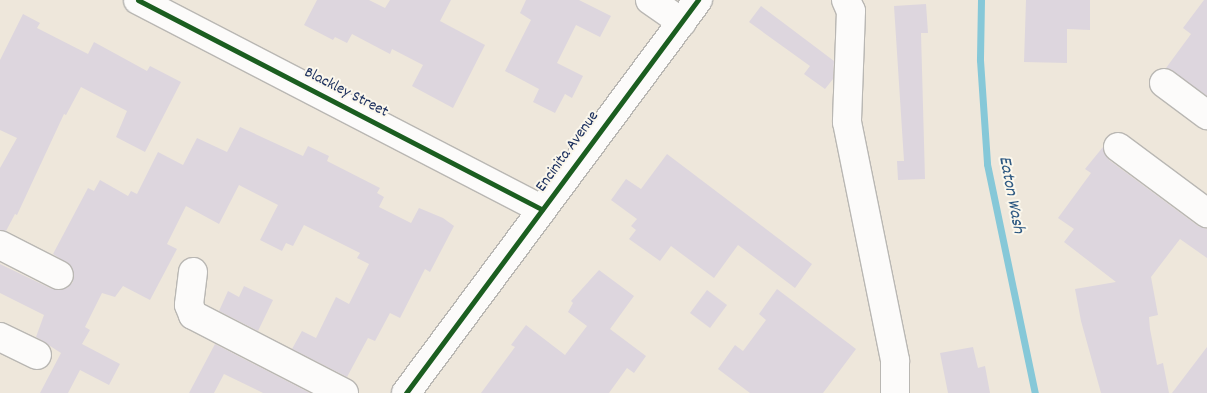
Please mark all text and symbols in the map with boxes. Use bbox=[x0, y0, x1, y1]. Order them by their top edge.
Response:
street label: Blackley Street bbox=[301, 64, 391, 122]
street label: Encinita Avenue bbox=[532, 108, 604, 196]
water label: Eaton Wash bbox=[992, 155, 1028, 235]

